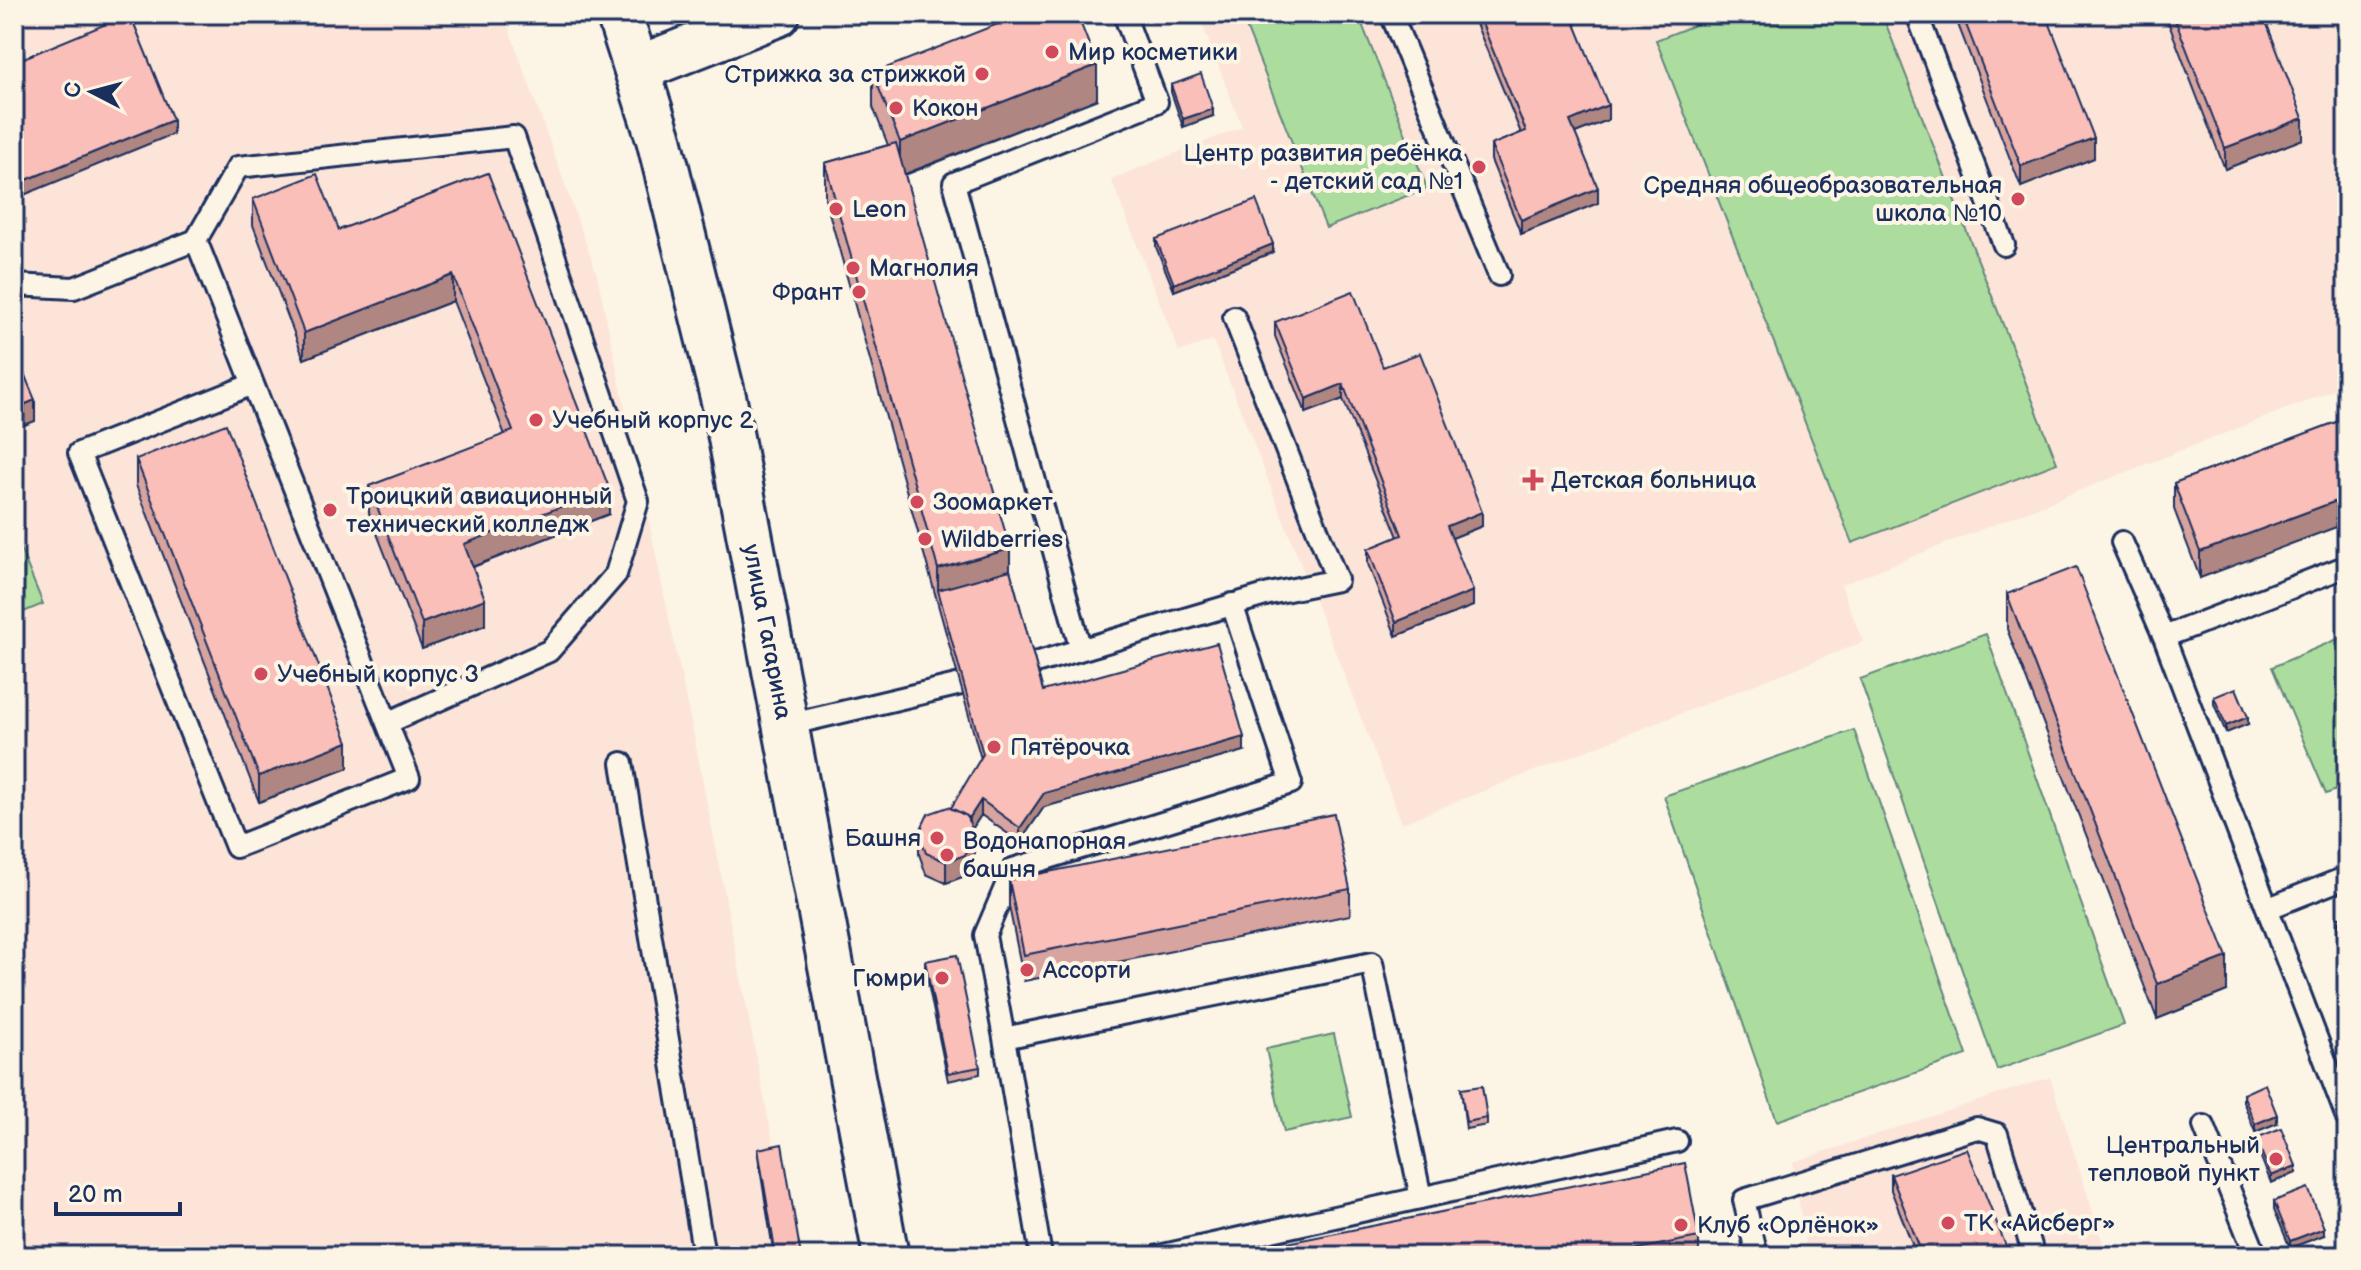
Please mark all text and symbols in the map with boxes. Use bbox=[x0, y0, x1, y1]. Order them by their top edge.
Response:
place label: Мир косметики bbox=[1068, 38, 1238, 67]
marker: Мир косметики bbox=[1043, 43, 1061, 61]
north arrow bbox=[52, 52, 132, 132]
place label: Стрижка за стрижкой bbox=[725, 60, 966, 89]
marker: Стрижка за стрижкой bbox=[973, 65, 991, 83]
text: С bbox=[59, 81, 88, 99]
place label: Кокон bbox=[912, 94, 978, 123]
marker: Кокон bbox=[887, 99, 905, 117]
place label: Центр развития ребёнка - детский сад №1 bbox=[1184, 139, 1463, 196]
marker: Центр развития ребёнка - детский сад №1 bbox=[1470, 158, 1488, 176]
place label: Средняя общеобразовательная школа №10 bbox=[1643, 171, 2002, 228]
marker: Средняя общеобразовательная школа №10 bbox=[2009, 190, 2027, 208]
place label: Leon bbox=[852, 195, 906, 224]
marker: Leon bbox=[827, 200, 845, 218]
place label: Магнолия bbox=[869, 254, 979, 283]
marker: Магнолия bbox=[844, 259, 862, 277]
place label: Франт bbox=[772, 278, 843, 307]
marker: Франт bbox=[850, 283, 868, 301]
place label: Учебный корпус 2 bbox=[552, 406, 753, 435]
marker: Учебный корпус 2 bbox=[527, 411, 545, 429]
place label: Детская больница bbox=[1551, 466, 1756, 495]
marker: Детская больница bbox=[1522, 469, 1544, 491]
place label: Троицкий авиационный технический колледж bbox=[346, 482, 612, 539]
place label: Зоомаркет bbox=[933, 488, 1053, 517]
marker: Зоомаркет bbox=[908, 493, 926, 511]
marker: Троицкий авиационный технический колледж bbox=[321, 501, 339, 519]
place label: Wildberries bbox=[941, 525, 1063, 554]
marker: Wildberries bbox=[916, 530, 934, 548]
street label: улица Гагарина bbox=[737, 542, 799, 722]
place label: Учебный корпус 3 bbox=[277, 660, 479, 689]
marker: Учебный корпус 3 bbox=[252, 665, 270, 683]
place label: Пятёрочка bbox=[1010, 733, 1130, 762]
marker: Пятёрочка bbox=[985, 738, 1003, 756]
place label: Башня bbox=[845, 824, 921, 853]
place label: Водонапорная башня bbox=[963, 827, 1126, 884]
marker: Башня bbox=[928, 829, 946, 847]
marker: Водонапорная башня bbox=[938, 846, 956, 864]
place label: Ассорти bbox=[1042, 956, 1131, 985]
marker: Ассорти bbox=[1018, 961, 1036, 979]
place label: Гюмри bbox=[852, 964, 926, 993]
marker: Гюмри bbox=[933, 969, 951, 987]
place label: Центральный тепловой пункт bbox=[2088, 1131, 2260, 1188]
marker: Центральный тепловой пункт bbox=[2267, 1150, 2285, 1168]
scale bar bbox=[56, 1166, 180, 1216]
text: 20 m bbox=[68, 1180, 123, 1209]
place label: ТК «Айсберг» bbox=[1964, 1209, 2115, 1238]
place label: Клуб «Орлёнок» bbox=[1697, 1211, 1879, 1240]
marker: ТК «Айсберг» bbox=[1939, 1214, 1957, 1232]
marker: Клуб «Орлёнок» bbox=[1672, 1216, 1690, 1234]

